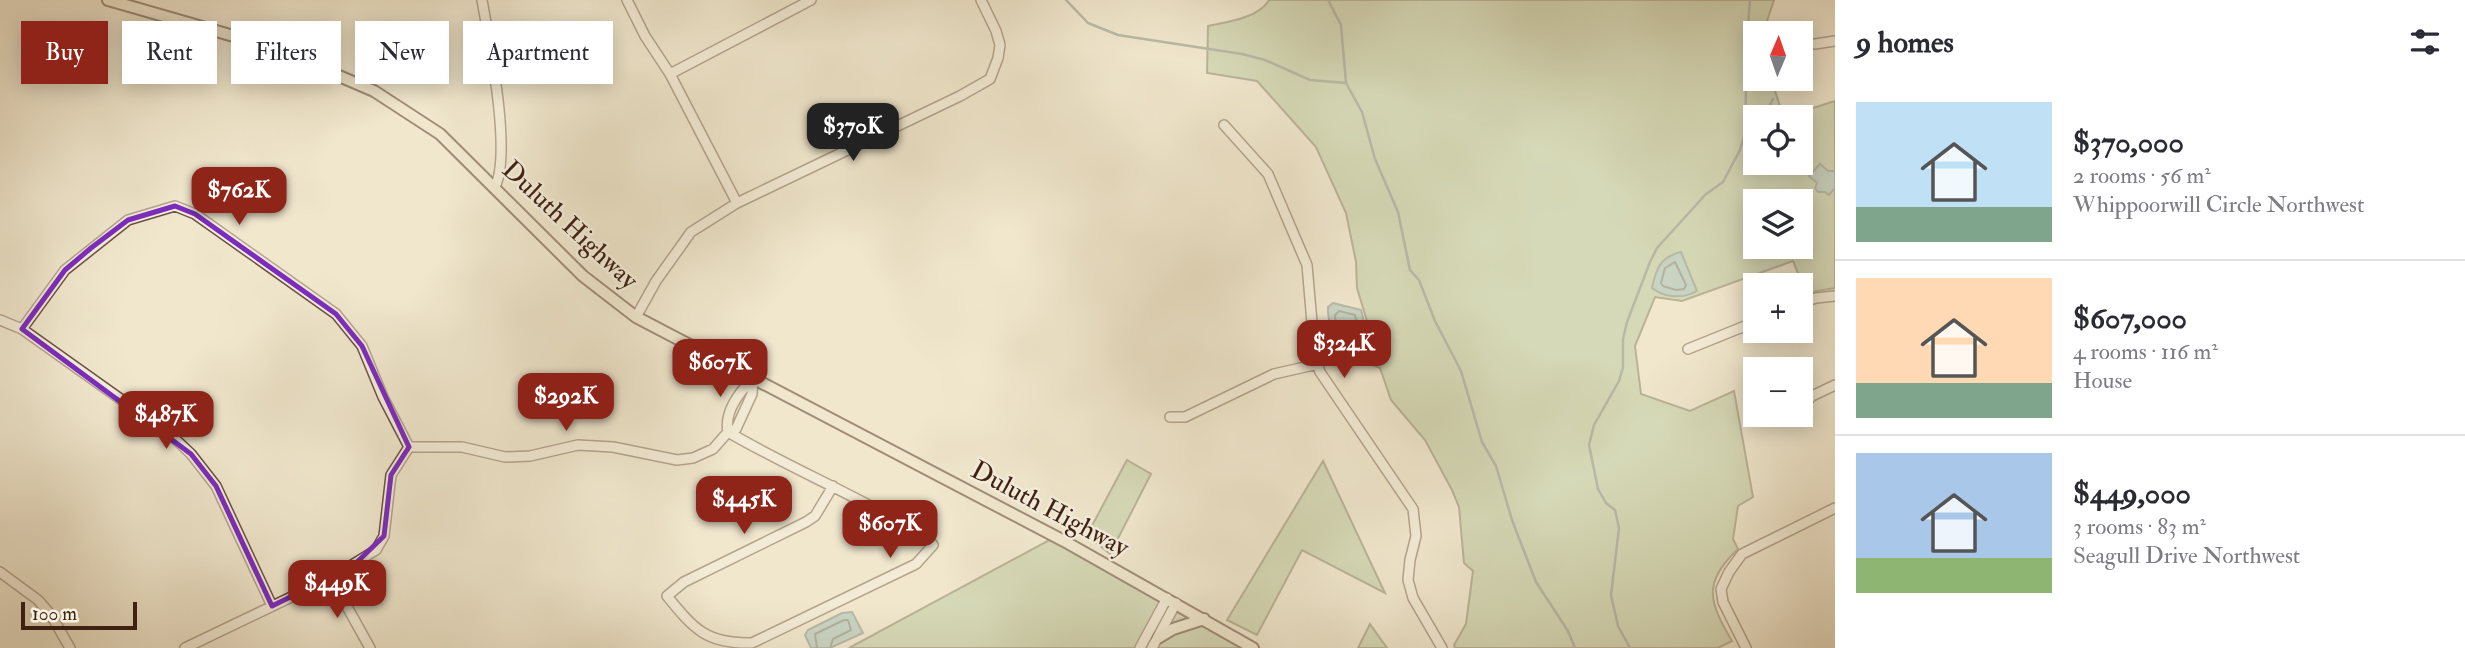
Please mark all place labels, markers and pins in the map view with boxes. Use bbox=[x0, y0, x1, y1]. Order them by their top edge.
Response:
pin: $370K bbox=[804, 104, 902, 163]
pin: $762K bbox=[190, 168, 288, 227]
pin: $324K bbox=[1295, 320, 1393, 380]
pin: $607K bbox=[671, 340, 769, 399]
pin: $292K bbox=[517, 374, 615, 433]
pin: $487K bbox=[117, 392, 215, 451]
pin: $445K bbox=[695, 476, 793, 536]
pin: $607K bbox=[841, 500, 939, 560]
pin: $449K bbox=[288, 560, 386, 620]

